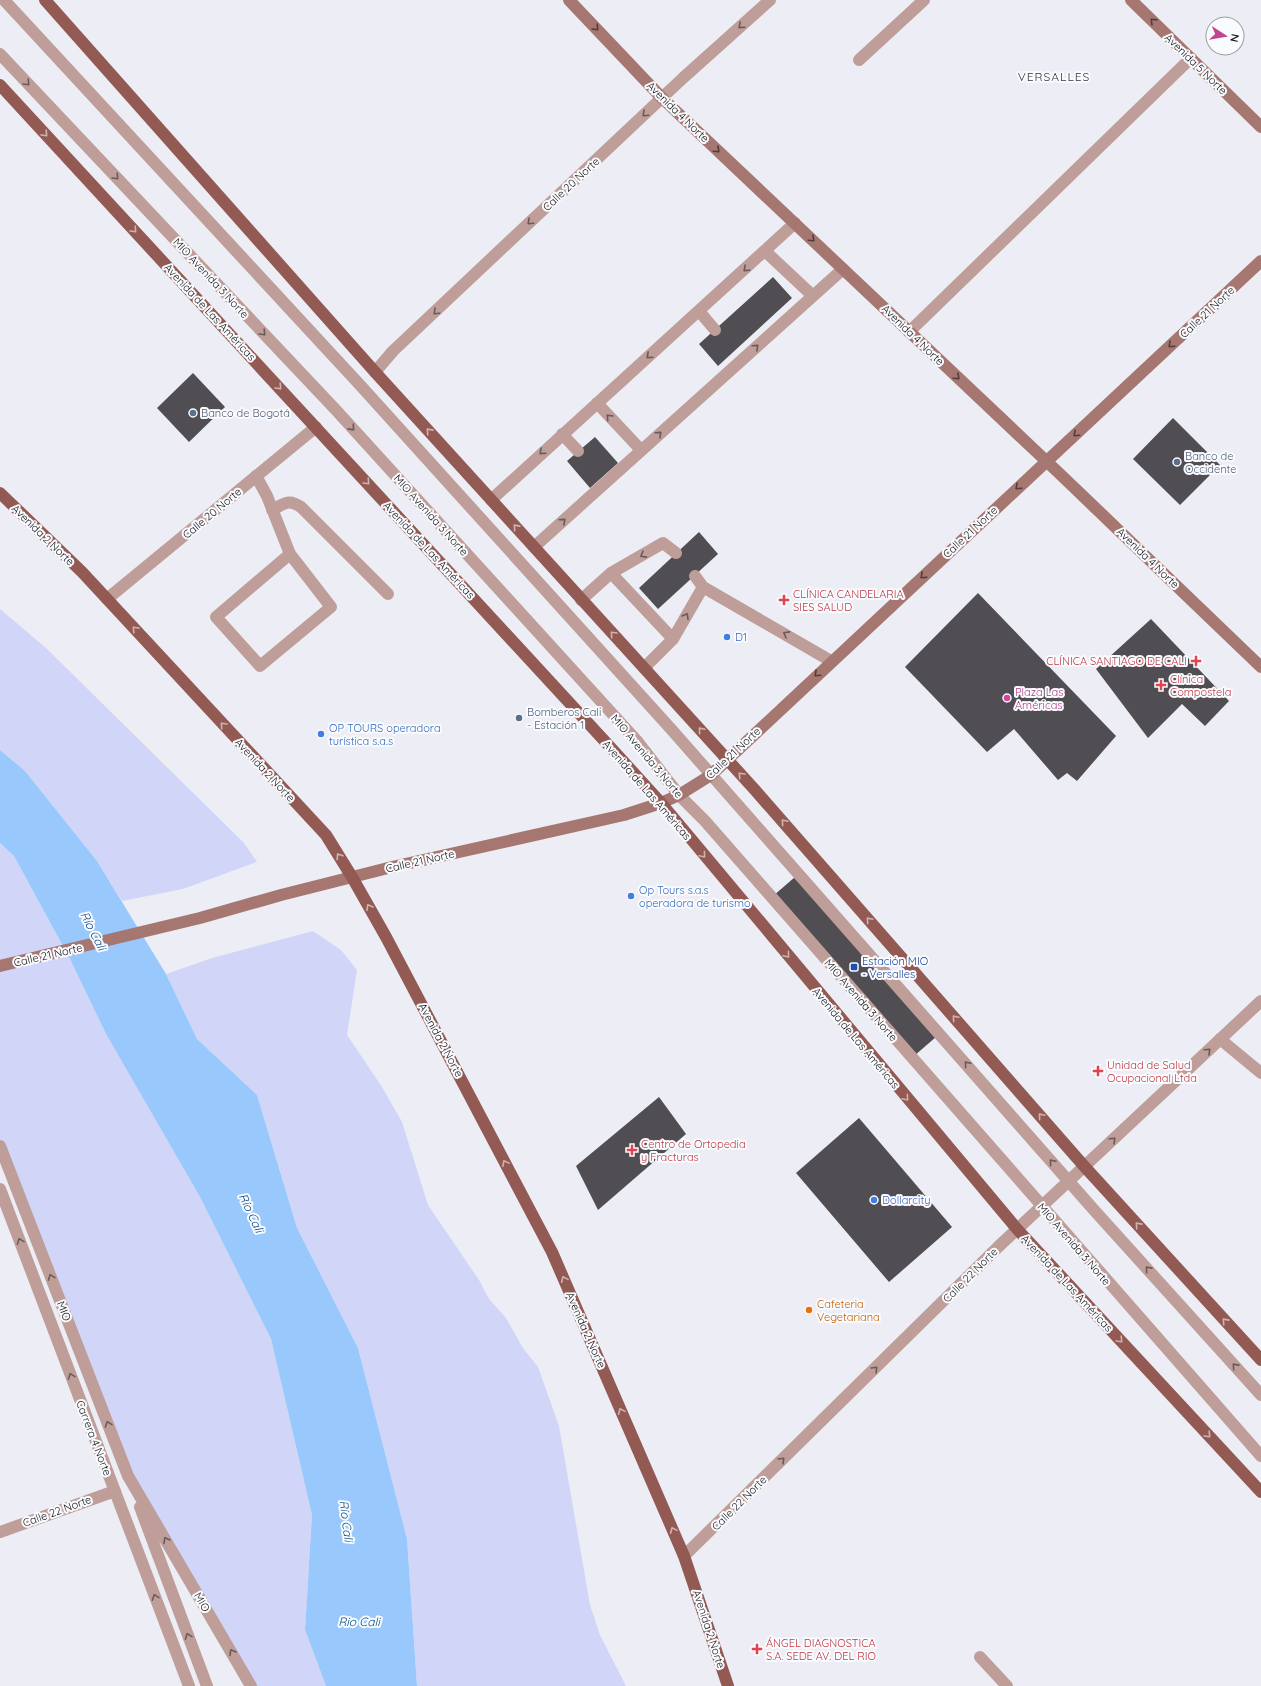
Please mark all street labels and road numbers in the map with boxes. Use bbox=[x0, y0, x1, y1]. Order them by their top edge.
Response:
street label: Avenida 5 Norte bbox=[1162, 31, 1230, 97]
street label: Avenida 4 Norte bbox=[644, 79, 712, 145]
street label: Calle 20 Norte bbox=[540, 154, 602, 214]
street label: MIO Avenida 3 Norte bbox=[170, 235, 252, 321]
street label: Avenida de Las Américas bbox=[161, 260, 259, 364]
street label: Calle 21 Norte bbox=[1177, 283, 1237, 341]
street label: Avenida 4 Norte bbox=[879, 302, 947, 368]
street label: MIO Avenida 3 Norte bbox=[391, 471, 471, 559]
street label: Calle 20 Norte bbox=[180, 484, 244, 542]
street label: Avenida de Las Américas bbox=[380, 498, 478, 602]
street label: Avenida 2 Norte bbox=[9, 502, 77, 568]
street label: Calle 21 Norte bbox=[940, 503, 1000, 561]
street label: Avenida 4 Norte bbox=[1114, 525, 1182, 591]
street label: MIO Avenida 3 Norte bbox=[608, 711, 686, 801]
street label: Calle 21 Norte bbox=[703, 724, 763, 782]
street label: Avenida 2 Norte bbox=[232, 735, 298, 805]
street label: Avenida de Las Américas bbox=[600, 737, 694, 843]
street label: Calle 21 Norte bbox=[384, 846, 456, 876]
street label: Calle 21 Norte bbox=[12, 940, 84, 970]
street label: MIO Avenida 3 Norte bbox=[821, 956, 901, 1044]
street label: Avenida de Las Américas bbox=[810, 985, 902, 1091]
street label: Avenida 2 Norte bbox=[416, 1001, 466, 1079]
street label: MIO Avenida 3 Norte bbox=[1034, 1200, 1114, 1288]
street label: Avenida de Las Américas bbox=[1018, 1231, 1116, 1335]
street label: Calle 22 Norte bbox=[940, 1245, 1000, 1305]
street label: Avenida 2 Norte bbox=[563, 1290, 609, 1370]
street label: MIO bbox=[54, 1299, 74, 1323]
street label: Carrera 4 Norte bbox=[73, 1398, 115, 1478]
street label: Calle 22 Norte bbox=[709, 1473, 769, 1533]
street label: Calle 22 Norte bbox=[21, 1492, 93, 1530]
street label: Avenida 2 Norte bbox=[690, 1588, 728, 1670]
street label: MIO bbox=[191, 1590, 213, 1614]

